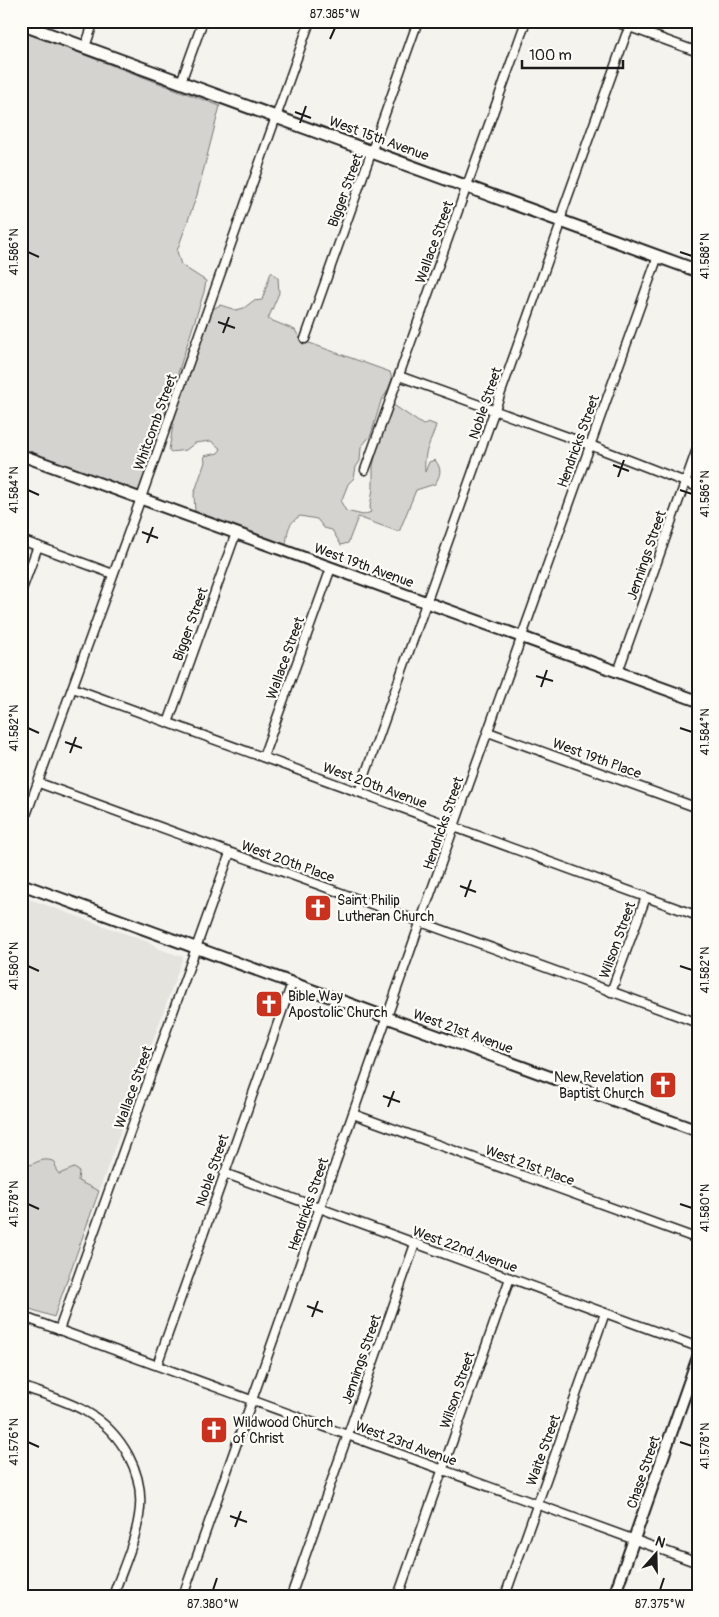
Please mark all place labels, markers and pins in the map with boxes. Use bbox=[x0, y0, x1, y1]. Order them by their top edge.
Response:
place label: Saint Philip Lutheran Church bbox=[337, 892, 434, 925]
church icon: Saint Philip Lutheran Church bbox=[303, 893, 333, 923]
place label: Bible Way Apostolic Church bbox=[288, 988, 388, 1021]
church icon: Bible Way Apostolic Church bbox=[254, 989, 284, 1019]
place label: New Revelation Baptist Church bbox=[554, 1069, 644, 1102]
church icon: New Revelation Baptist Church bbox=[648, 1070, 678, 1100]
place label: Wildwood Church of Christ bbox=[233, 1414, 333, 1447]
church icon: Wildwood Church of Christ bbox=[199, 1415, 229, 1445]

